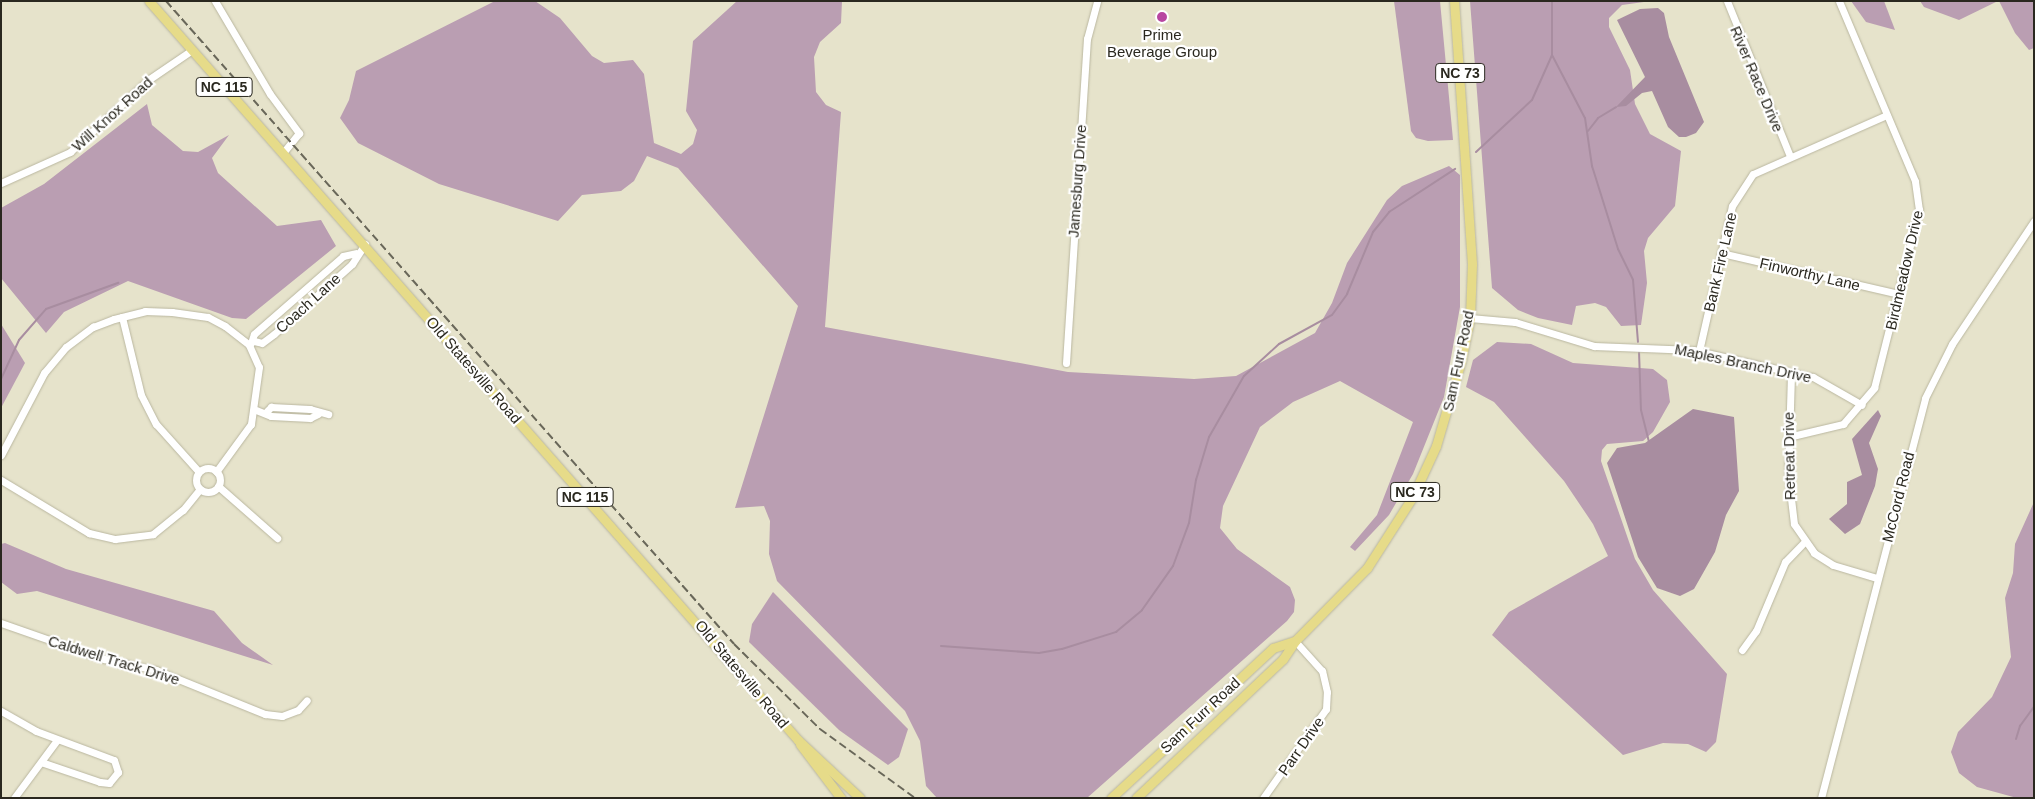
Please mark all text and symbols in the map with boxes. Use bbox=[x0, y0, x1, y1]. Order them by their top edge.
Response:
marker: Prime Beverage Group bbox=[1156, 11, 1168, 23]
street label: River Race Drive bbox=[1727, 23, 1787, 135]
place label: Prime Beverage Group bbox=[1107, 25, 1217, 60]
road number: NC 73 bbox=[1435, 62, 1485, 84]
street label: Will Knox Road bbox=[68, 73, 156, 155]
road number: NC 115 bbox=[195, 75, 253, 98]
street label: Jamesburg Drive bbox=[1064, 124, 1090, 238]
street label: Birdmeadow Drive bbox=[1881, 208, 1927, 332]
street label: Bank Fire Lane bbox=[1700, 210, 1740, 314]
street label: Finworthy Lane bbox=[1758, 254, 1862, 294]
street label: Coach Lane bbox=[272, 269, 344, 337]
street label: Sam Furr Road bbox=[1439, 309, 1477, 413]
street label: Old Statesville Road bbox=[423, 313, 525, 427]
street label: Maples Branch Drive bbox=[1673, 340, 1813, 386]
street label: Retreat Drive bbox=[1779, 412, 1799, 500]
street label: McCord Road bbox=[1878, 450, 1918, 544]
road number: NC 73 bbox=[1390, 481, 1440, 504]
road number: NC 115 bbox=[556, 486, 614, 508]
street label: Old Statesville Road bbox=[691, 616, 793, 732]
street label: Caldwell Track Drive bbox=[46, 631, 182, 689]
street label: Sam Furr Road bbox=[1156, 673, 1244, 757]
street label: Parr Drive bbox=[1274, 713, 1328, 779]

